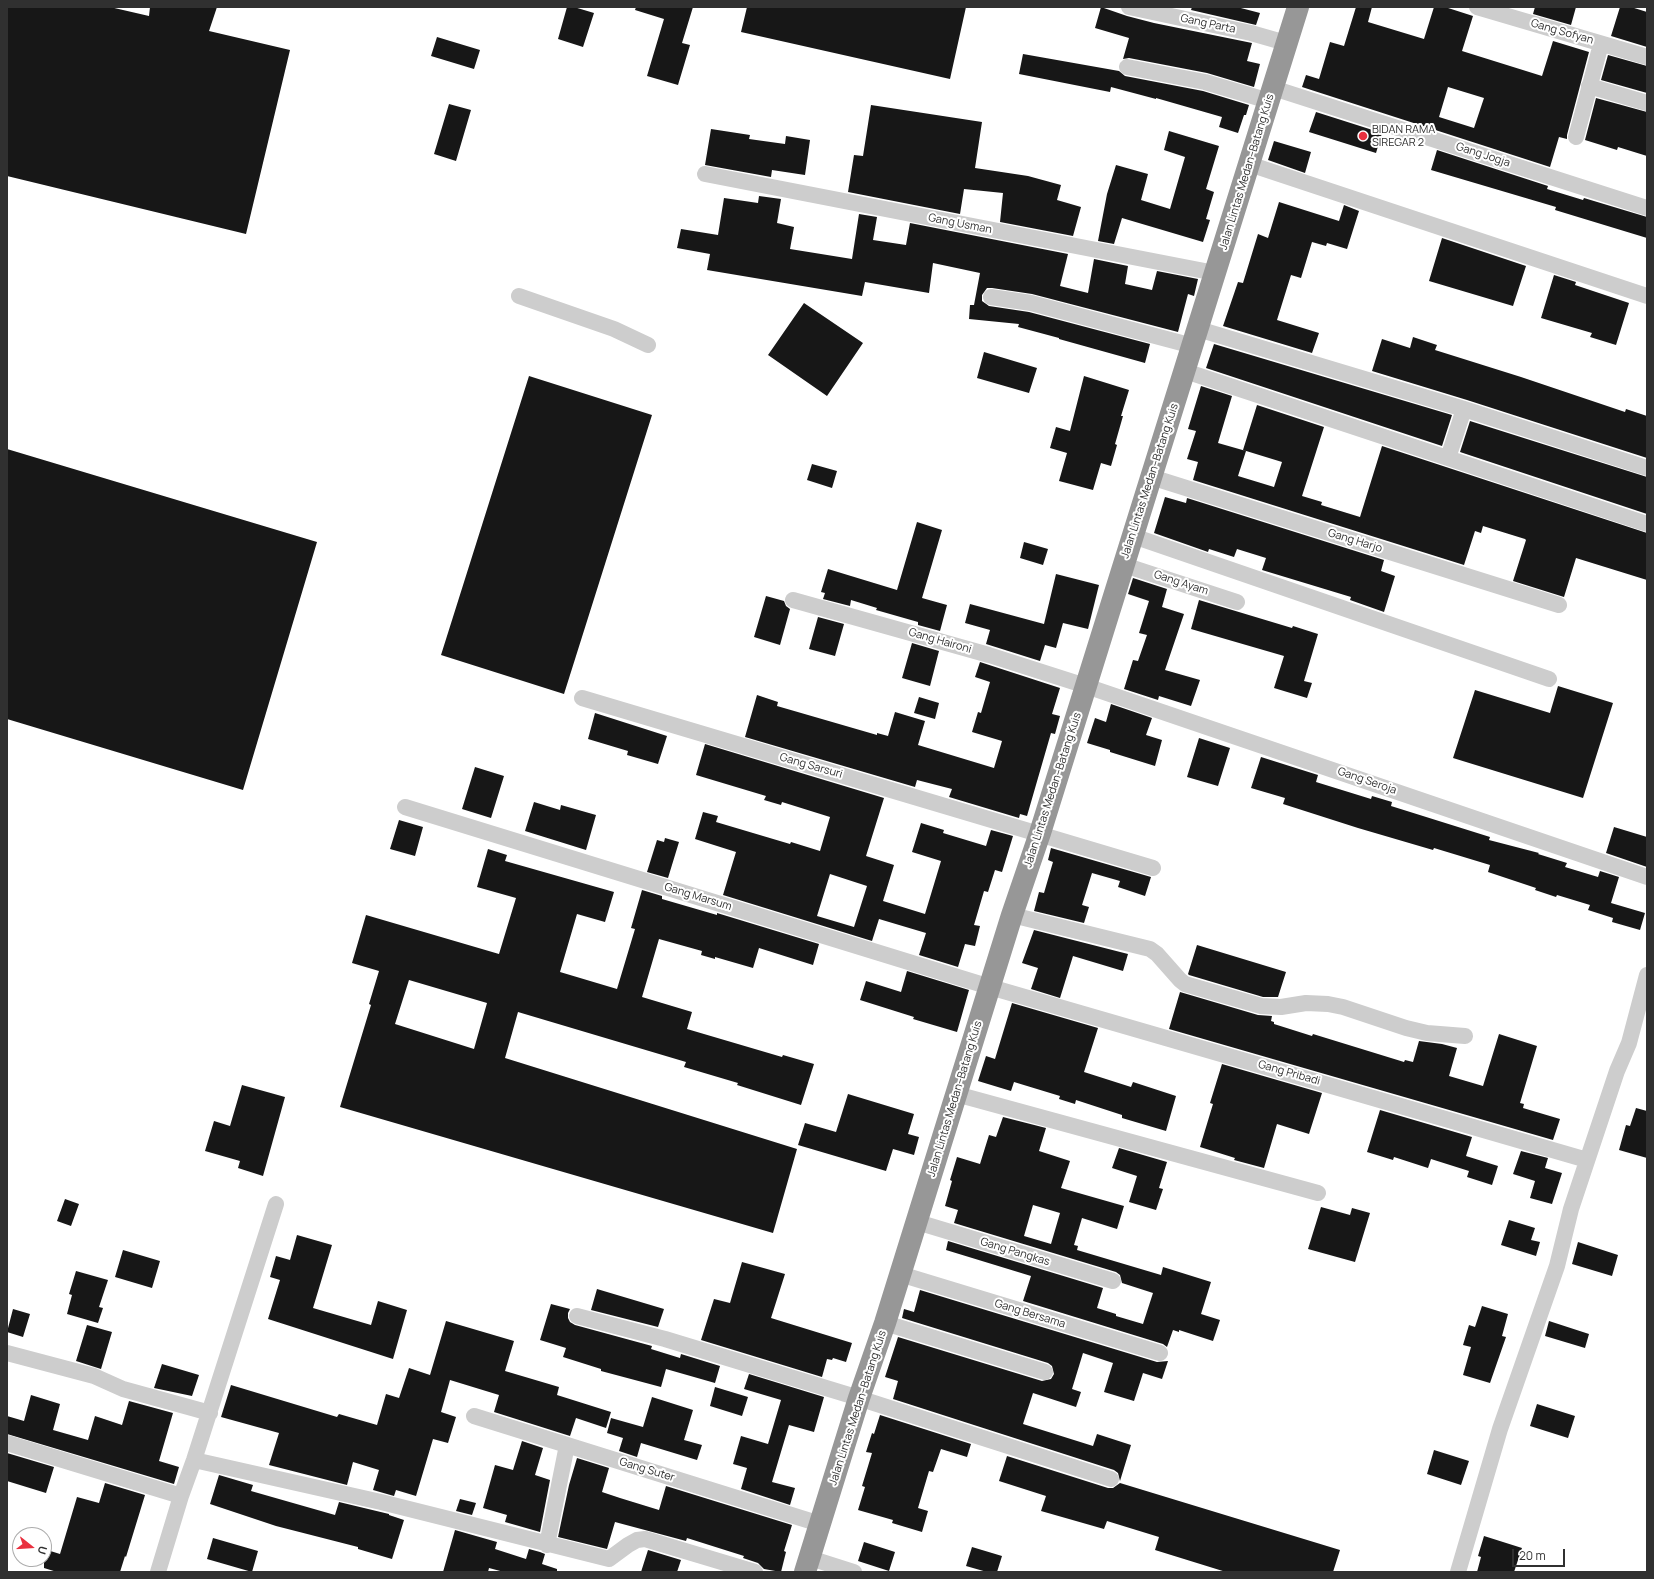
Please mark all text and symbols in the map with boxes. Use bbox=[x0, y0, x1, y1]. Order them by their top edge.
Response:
street label: Gang Parta bbox=[1179, 12, 1237, 36]
street label: Gang Sofyan bbox=[1529, 17, 1595, 47]
street label: Jalan Lintas Medan–Batang Kuis bbox=[1217, 92, 1277, 252]
place label: BIDAN RAMA SIREGAR 2 bbox=[1372, 123, 1435, 149]
marker: BIDAN RAMA SIREGAR 2 bbox=[1357, 130, 1369, 142]
street label: Gang Jogja bbox=[1454, 140, 1512, 170]
street label: Gang Usman bbox=[927, 211, 993, 237]
street label: Jalan Lintas Medan–Batang Kuis bbox=[1119, 402, 1181, 560]
street label: Gang Harjo bbox=[1326, 527, 1384, 555]
street label: Gang Ayam bbox=[1152, 568, 1210, 598]
street label: Gang Haironi bbox=[907, 626, 973, 656]
street label: Jalan Lintas Medan–Batang Kuis bbox=[1022, 711, 1084, 869]
street label: Gang Sarsuri bbox=[778, 751, 844, 781]
street label: Gang Seroja bbox=[1336, 765, 1398, 797]
street label: Gang Marsum bbox=[663, 880, 733, 914]
street label: Jalan Lintas Medan–Batang Kuis bbox=[925, 1019, 985, 1179]
street label: Gang Pribadi bbox=[1256, 1058, 1322, 1088]
street label: Gang Pangkas bbox=[979, 1235, 1051, 1269]
street label: Gang Bersama bbox=[993, 1297, 1067, 1331]
street label: Jalan Lintas Medan–Batang Kuis bbox=[827, 1329, 889, 1487]
street label: Gang Suter bbox=[618, 1455, 676, 1485]
north arrow bbox=[12, 1527, 52, 1567]
scale bar bbox=[1514, 1541, 1567, 1567]
text: U bbox=[35, 1544, 51, 1556]
text: 20 m bbox=[1519, 1547, 1546, 1564]

